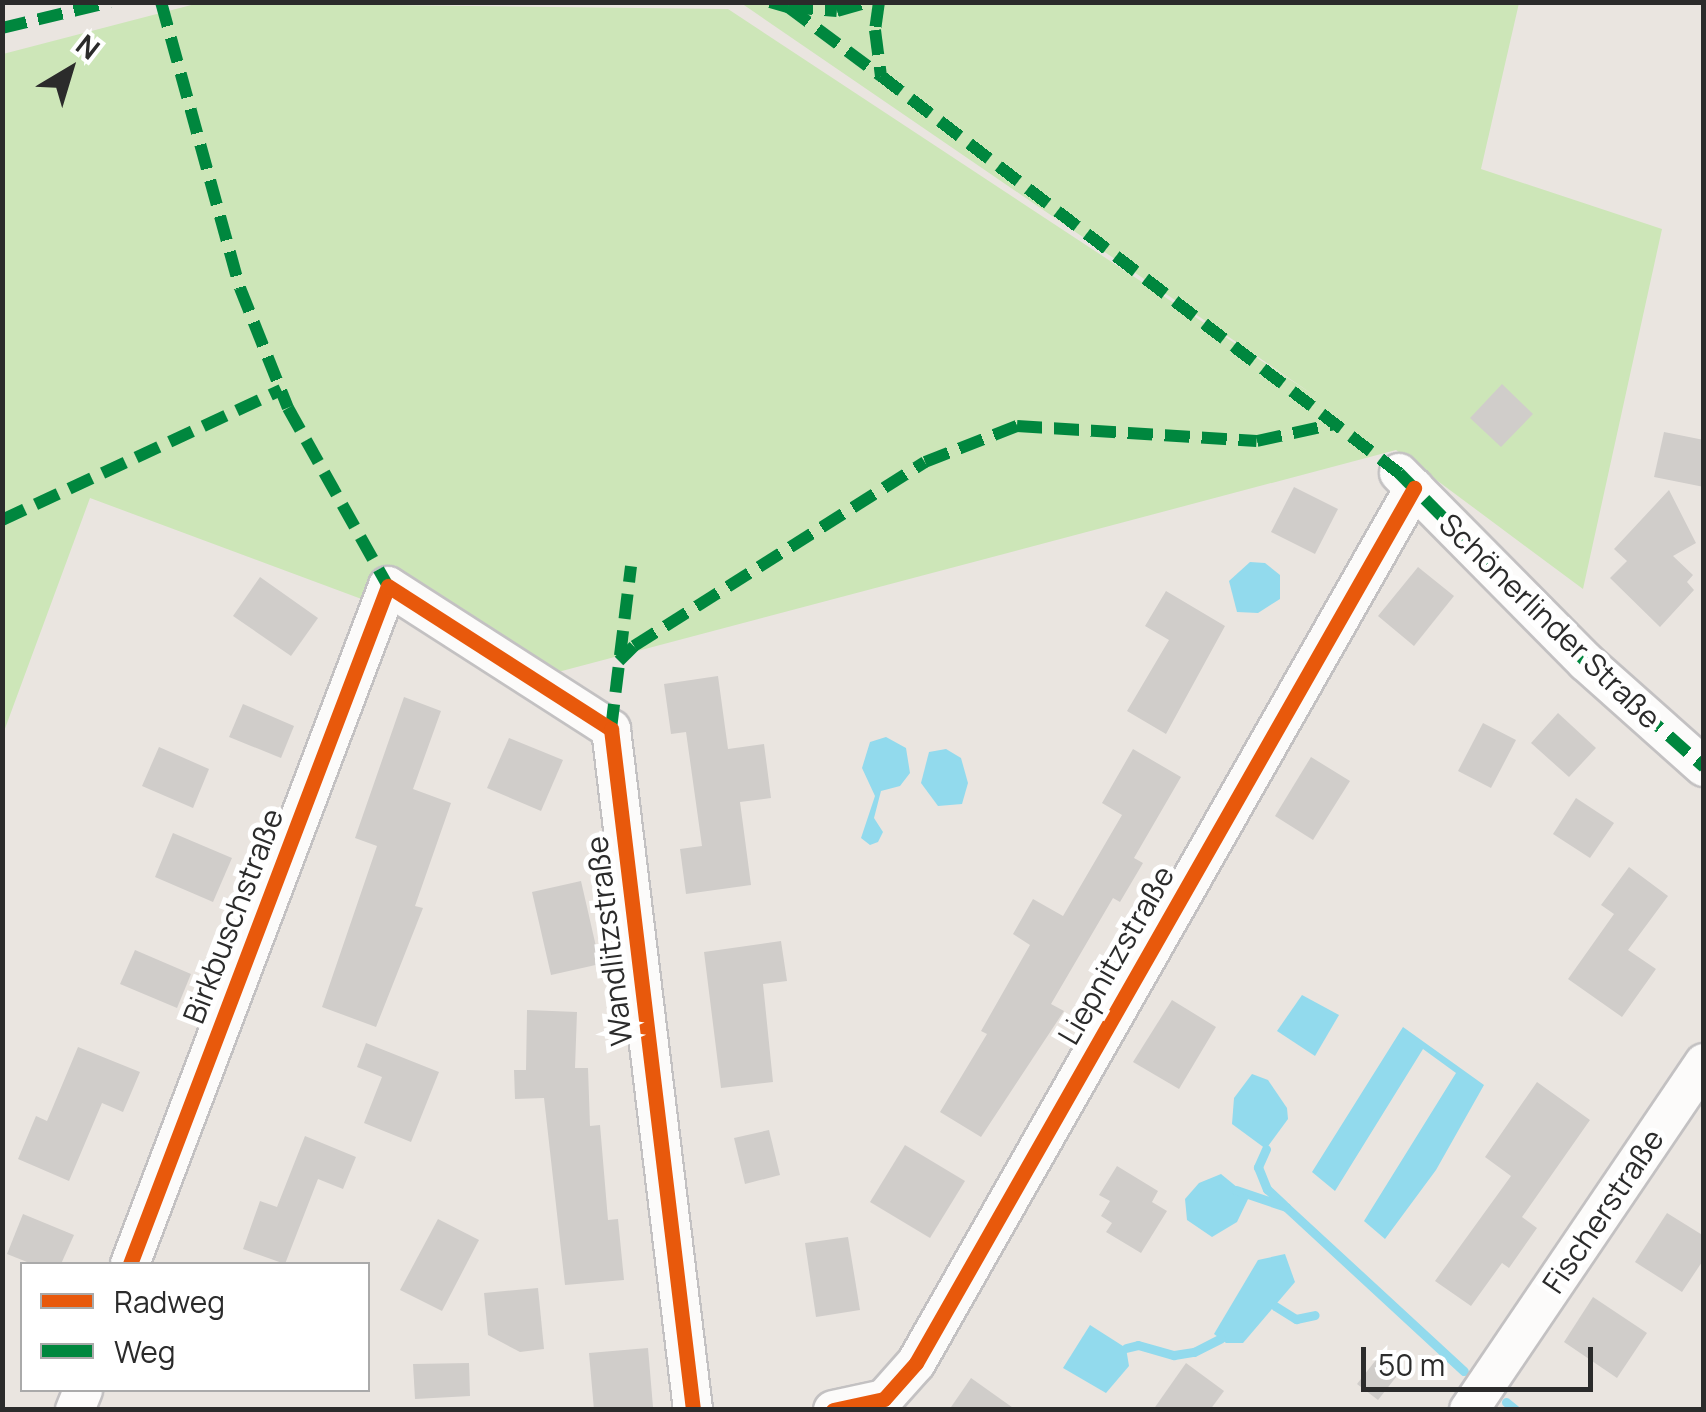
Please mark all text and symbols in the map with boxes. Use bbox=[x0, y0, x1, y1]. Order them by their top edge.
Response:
north arrow bbox=[20, 20, 120, 120]
text: N bbox=[69, 25, 108, 68]
street label: Schönerlinder Straße bbox=[1432, 506, 1668, 736]
street label: Birkbuschstraße bbox=[176, 804, 290, 1028]
street label: Wandlitzstraße bbox=[578, 834, 640, 1048]
street label: Liepnitzstraße bbox=[1050, 859, 1182, 1051]
street label: Fischerstraße bbox=[1535, 1122, 1671, 1300]
legend bbox=[20, 1262, 370, 1392]
text: Radweg bbox=[114, 1281, 225, 1322]
scale bar bbox=[1366, 1327, 1598, 1389]
text: Weg bbox=[114, 1331, 176, 1372]
text: 50 m bbox=[1378, 1344, 1445, 1385]

